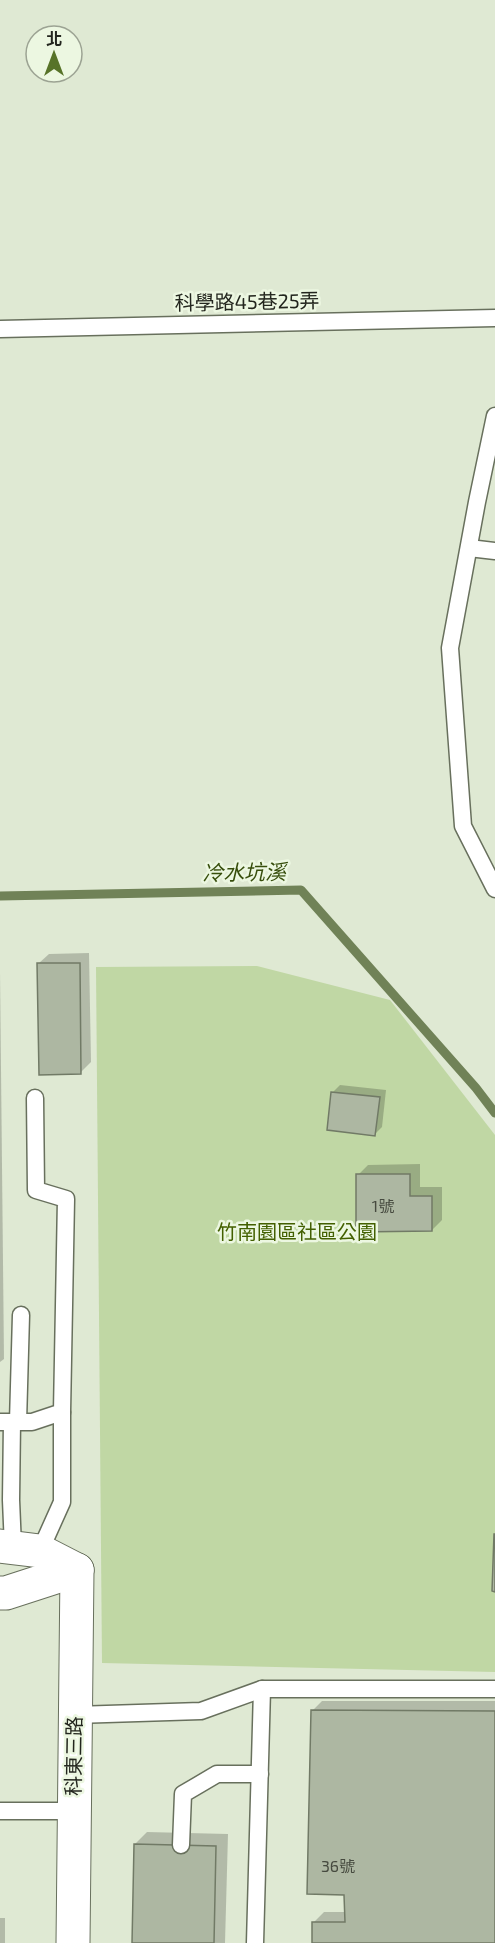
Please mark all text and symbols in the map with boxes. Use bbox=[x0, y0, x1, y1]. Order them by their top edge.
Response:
north arrow bbox=[24, 24, 84, 84]
text: 北 bbox=[46, 29, 62, 48]
street label: 科學路45巷25弄 bbox=[174, 288, 320, 314]
water label: 冷水坑溪 bbox=[202, 858, 289, 885]
house number: 1號 bbox=[372, 1196, 394, 1215]
park label: 竹南園區社區公園 bbox=[217, 1219, 377, 1243]
street label: 科東三路 bbox=[60, 1716, 86, 1796]
house number: 36號 bbox=[321, 1856, 355, 1875]

